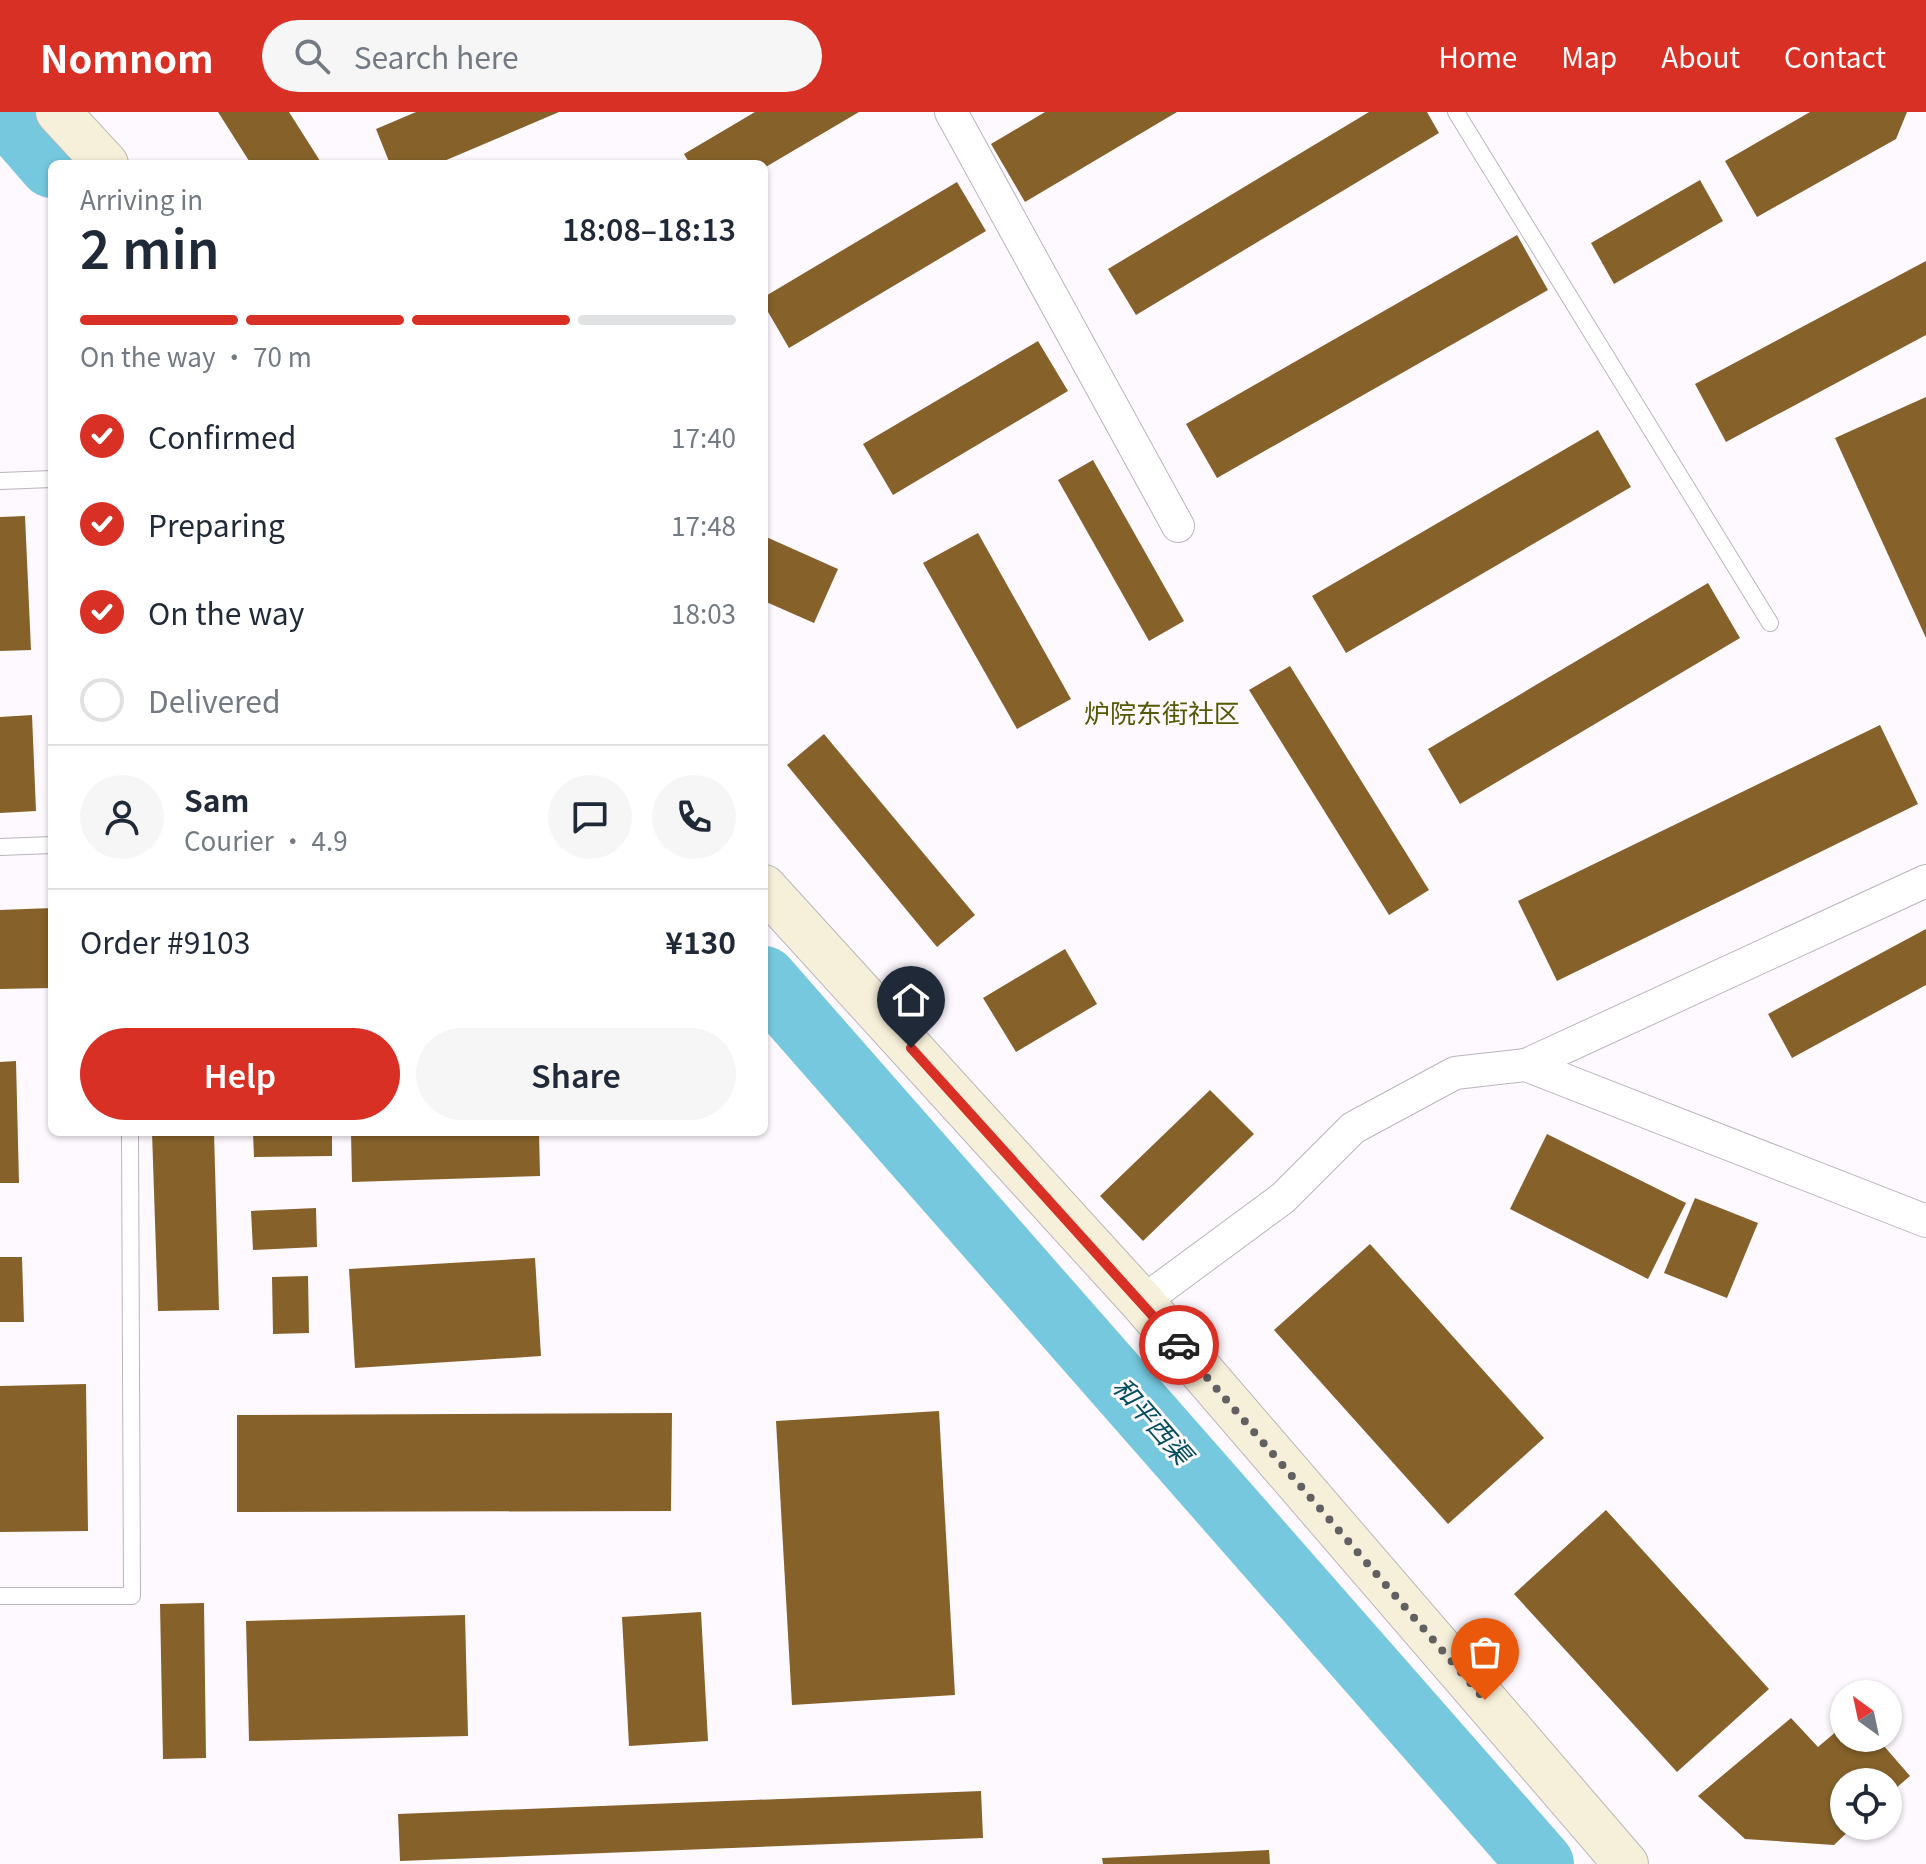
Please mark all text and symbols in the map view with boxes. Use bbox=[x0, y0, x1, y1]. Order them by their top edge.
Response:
search box bbox=[262, 20, 822, 92]
text: Nomnom bbox=[40, 29, 214, 84]
icon: search bbox=[290, 34, 334, 78]
text: Search here bbox=[354, 34, 519, 78]
text: Home bbox=[1439, 36, 1517, 76]
text: Map bbox=[1561, 36, 1617, 76]
text: About bbox=[1661, 36, 1740, 76]
text: Contact bbox=[1784, 36, 1886, 76]
text: Arriving in bbox=[80, 180, 203, 217]
text: 18:08–18:13 bbox=[562, 206, 736, 250]
text: 2 min bbox=[80, 209, 220, 284]
text: On the way · 70 m bbox=[80, 337, 312, 374]
icon: check bbox=[80, 414, 124, 458]
text: Confirmed bbox=[148, 414, 296, 458]
text: 17:40 bbox=[671, 418, 736, 455]
icon: check bbox=[80, 502, 124, 546]
text: Preparing bbox=[148, 502, 285, 546]
text: 17:48 bbox=[671, 506, 736, 543]
icon: check bbox=[80, 590, 124, 634]
text: On the way bbox=[148, 590, 304, 634]
text: 18:03 bbox=[671, 594, 736, 631]
text: Delivered bbox=[148, 678, 281, 722]
district label: 炉院东街社区 bbox=[1084, 693, 1240, 730]
button: person bbox=[80, 775, 164, 859]
button: chat bbox=[548, 775, 632, 859]
button: phone bbox=[652, 775, 736, 859]
text: Sam bbox=[184, 777, 249, 821]
text: Courier · 4.9 bbox=[184, 821, 348, 858]
text: Order #9103 bbox=[80, 919, 250, 963]
text: ¥130 bbox=[665, 919, 736, 963]
pin bbox=[877, 966, 945, 1048]
icon: home bbox=[889, 978, 933, 1022]
button: Help bbox=[80, 1028, 400, 1120]
button: Share bbox=[416, 1028, 736, 1120]
courier bbox=[1139, 1305, 1219, 1385]
icon: car bbox=[1157, 1323, 1201, 1367]
water label: 和平西渠 bbox=[1106, 1368, 1205, 1474]
pin bbox=[1451, 1618, 1519, 1700]
icon: bag bbox=[1463, 1630, 1507, 1674]
north arrow bbox=[1830, 1680, 1902, 1752]
map controls bbox=[1830, 1680, 1902, 1840]
button: locate bbox=[1830, 1768, 1902, 1840]

